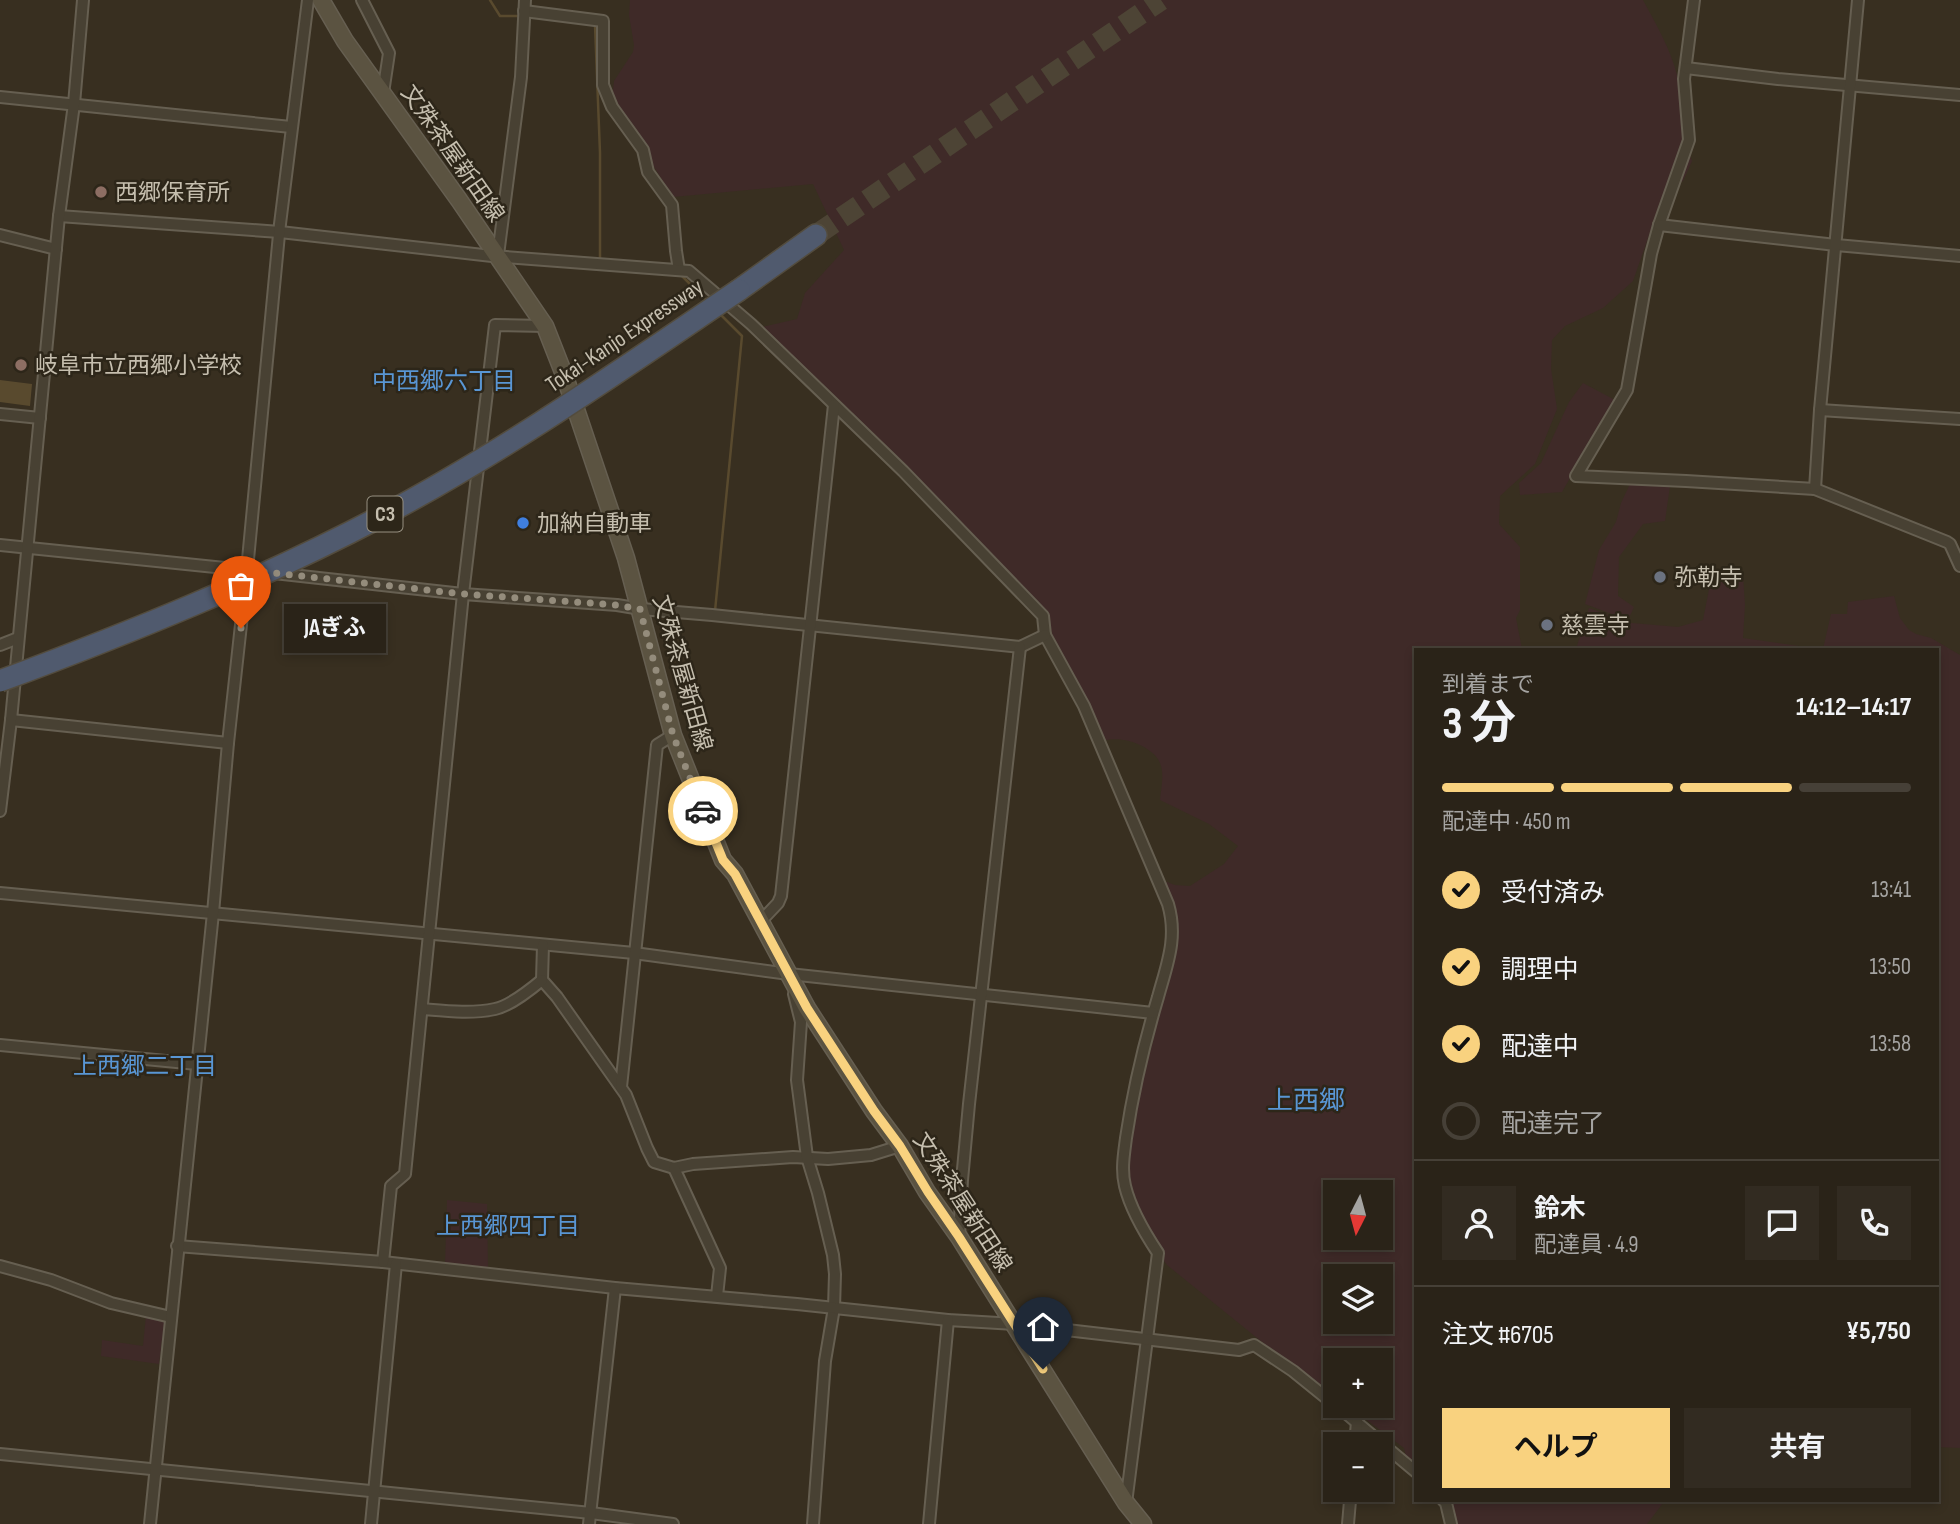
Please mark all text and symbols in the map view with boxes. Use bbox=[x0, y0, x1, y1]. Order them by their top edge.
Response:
street label: 文殊茶屋新田線 bbox=[395, 80, 510, 228]
place label: 西郷保育所 bbox=[115, 179, 230, 207]
marker: 西郷保育所 bbox=[93, 184, 109, 200]
street label: Tokai-Kanjo Expressway bbox=[541, 273, 709, 399]
place label: 岐阜市立西郷小学校 bbox=[35, 352, 242, 380]
marker: 岐阜市立西郷小学校 bbox=[13, 357, 29, 373]
district label: 中西郷六丁目 bbox=[372, 367, 516, 396]
road number: C3 bbox=[368, 496, 402, 532]
place label: 加納自動車 bbox=[537, 510, 652, 538]
marker: 加納自動車 bbox=[515, 515, 531, 531]
pin bbox=[211, 556, 271, 628]
place label: 弥勒寺 bbox=[1674, 564, 1743, 592]
icon: bag bbox=[222, 567, 260, 605]
marker: 弥勒寺 bbox=[1652, 569, 1668, 585]
street label: 文殊茶屋新田線 bbox=[646, 592, 718, 755]
callout: JAぎふ bbox=[283, 604, 384, 652]
place label: 慈雲寺 bbox=[1561, 612, 1630, 640]
text: JAぎふ bbox=[304, 614, 366, 642]
marker: 慈雲寺 bbox=[1539, 617, 1555, 633]
text: 到着まで bbox=[1442, 671, 1534, 699]
text: 14:12–14:17 bbox=[1796, 692, 1911, 723]
text: 3 分 bbox=[1442, 697, 1516, 752]
courier bbox=[668, 776, 738, 846]
icon: car bbox=[684, 792, 722, 830]
text: 配達中 · 450 m bbox=[1442, 808, 1570, 836]
icon: check bbox=[1442, 871, 1480, 909]
text: 13:41 bbox=[1871, 876, 1911, 904]
text: 受付済み bbox=[1501, 878, 1605, 909]
icon: check bbox=[1442, 948, 1480, 986]
text: 13:50 bbox=[1869, 953, 1911, 981]
text: 調理中 bbox=[1501, 955, 1579, 986]
icon: check bbox=[1442, 1025, 1480, 1063]
text: 13:58 bbox=[1870, 1030, 1911, 1058]
text: 配達中 bbox=[1501, 1032, 1579, 1063]
district label: 上西郷二丁目 bbox=[73, 1052, 217, 1081]
district label: 上西郷 bbox=[1267, 1086, 1345, 1117]
text: 配達完了 bbox=[1501, 1109, 1605, 1140]
street label: 文殊茶屋新田線 bbox=[907, 1127, 1018, 1278]
north arrow bbox=[1323, 1180, 1393, 1250]
map controls bbox=[1323, 1180, 1393, 1502]
button: person bbox=[1442, 1186, 1516, 1260]
button: chat bbox=[1745, 1186, 1819, 1260]
button: phone bbox=[1837, 1186, 1911, 1260]
text: 鈴木 bbox=[1534, 1194, 1586, 1225]
district label: 上西郷四丁目 bbox=[436, 1212, 580, 1241]
text: 配達員 · 4.9 bbox=[1534, 1231, 1639, 1259]
button: layers bbox=[1323, 1264, 1393, 1334]
pin bbox=[1013, 1297, 1073, 1369]
icon: home bbox=[1024, 1308, 1062, 1346]
text: ¥5,750 bbox=[1846, 1316, 1911, 1347]
text: 注文 #6705 bbox=[1442, 1320, 1554, 1351]
button: + bbox=[1323, 1348, 1393, 1418]
button: ヘルプ bbox=[1442, 1408, 1670, 1488]
button: 共有 bbox=[1684, 1408, 1911, 1488]
button: − bbox=[1323, 1432, 1393, 1502]

